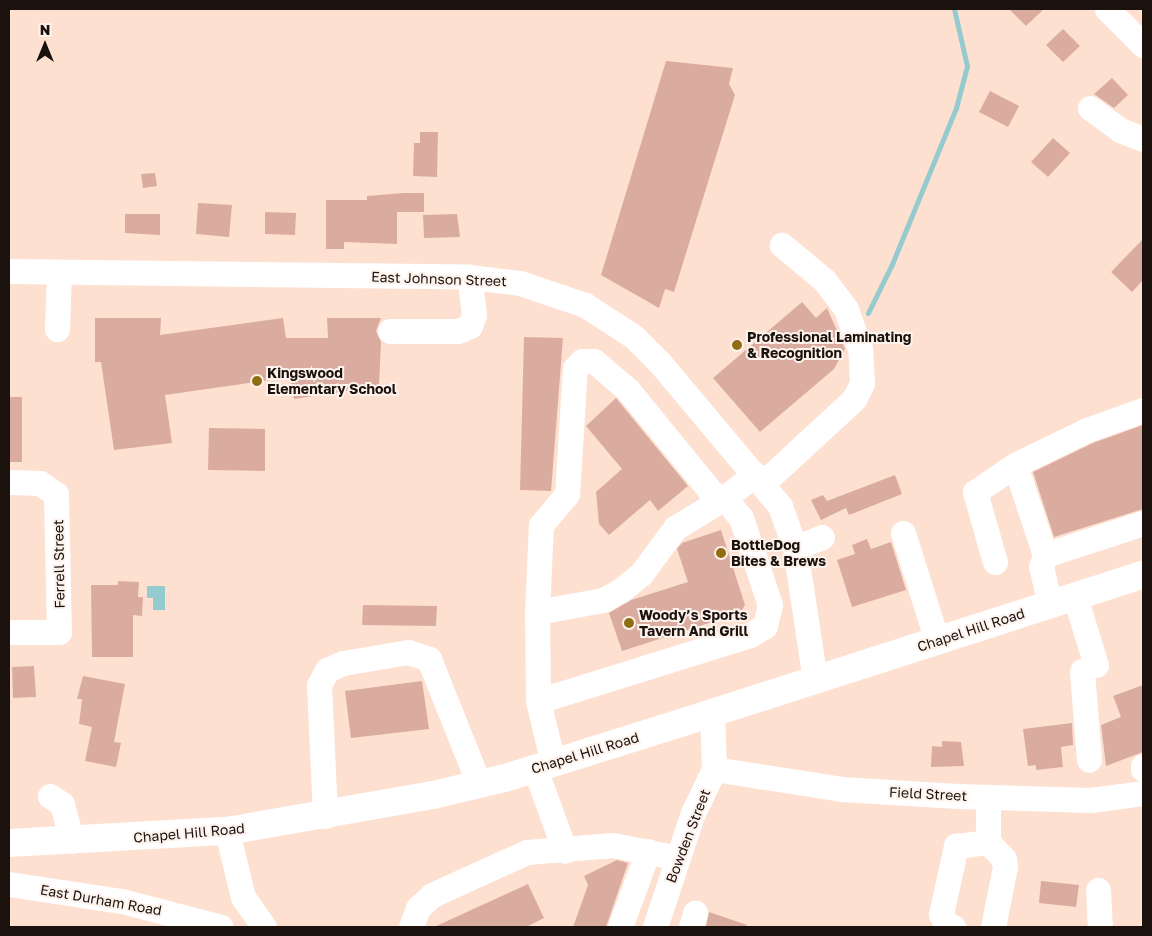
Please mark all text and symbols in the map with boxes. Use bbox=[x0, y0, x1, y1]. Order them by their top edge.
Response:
north arrow bbox=[20, 20, 70, 70]
text: N bbox=[40, 21, 50, 38]
street label: East Johnson Street bbox=[371, 268, 507, 290]
place label: Professional Laminating & Recognition bbox=[747, 329, 911, 362]
marker: Professional Laminating & Recognition bbox=[731, 339, 743, 351]
place label: Kingswood Elementary School bbox=[267, 365, 396, 398]
marker: Kingswood Elementary School bbox=[251, 375, 263, 387]
street label: Ferrell Street bbox=[50, 519, 68, 609]
place label: BottleDog Bites & Brews bbox=[731, 537, 826, 570]
marker: BottleDog Bites & Brews bbox=[715, 547, 727, 559]
street label: Chapel Hill Road bbox=[915, 605, 1027, 655]
place label: Woody’s Sports Tavern And Grill bbox=[639, 607, 748, 640]
marker: Woody’s Sports Tavern And Grill bbox=[623, 617, 635, 629]
street label: Chapel Hill Road bbox=[529, 729, 641, 777]
street label: Field Street bbox=[889, 784, 967, 804]
street label: Bowden Street bbox=[662, 787, 714, 885]
street label: Chapel Hill Road bbox=[133, 820, 245, 846]
street label: East Durham Road bbox=[39, 881, 163, 919]

